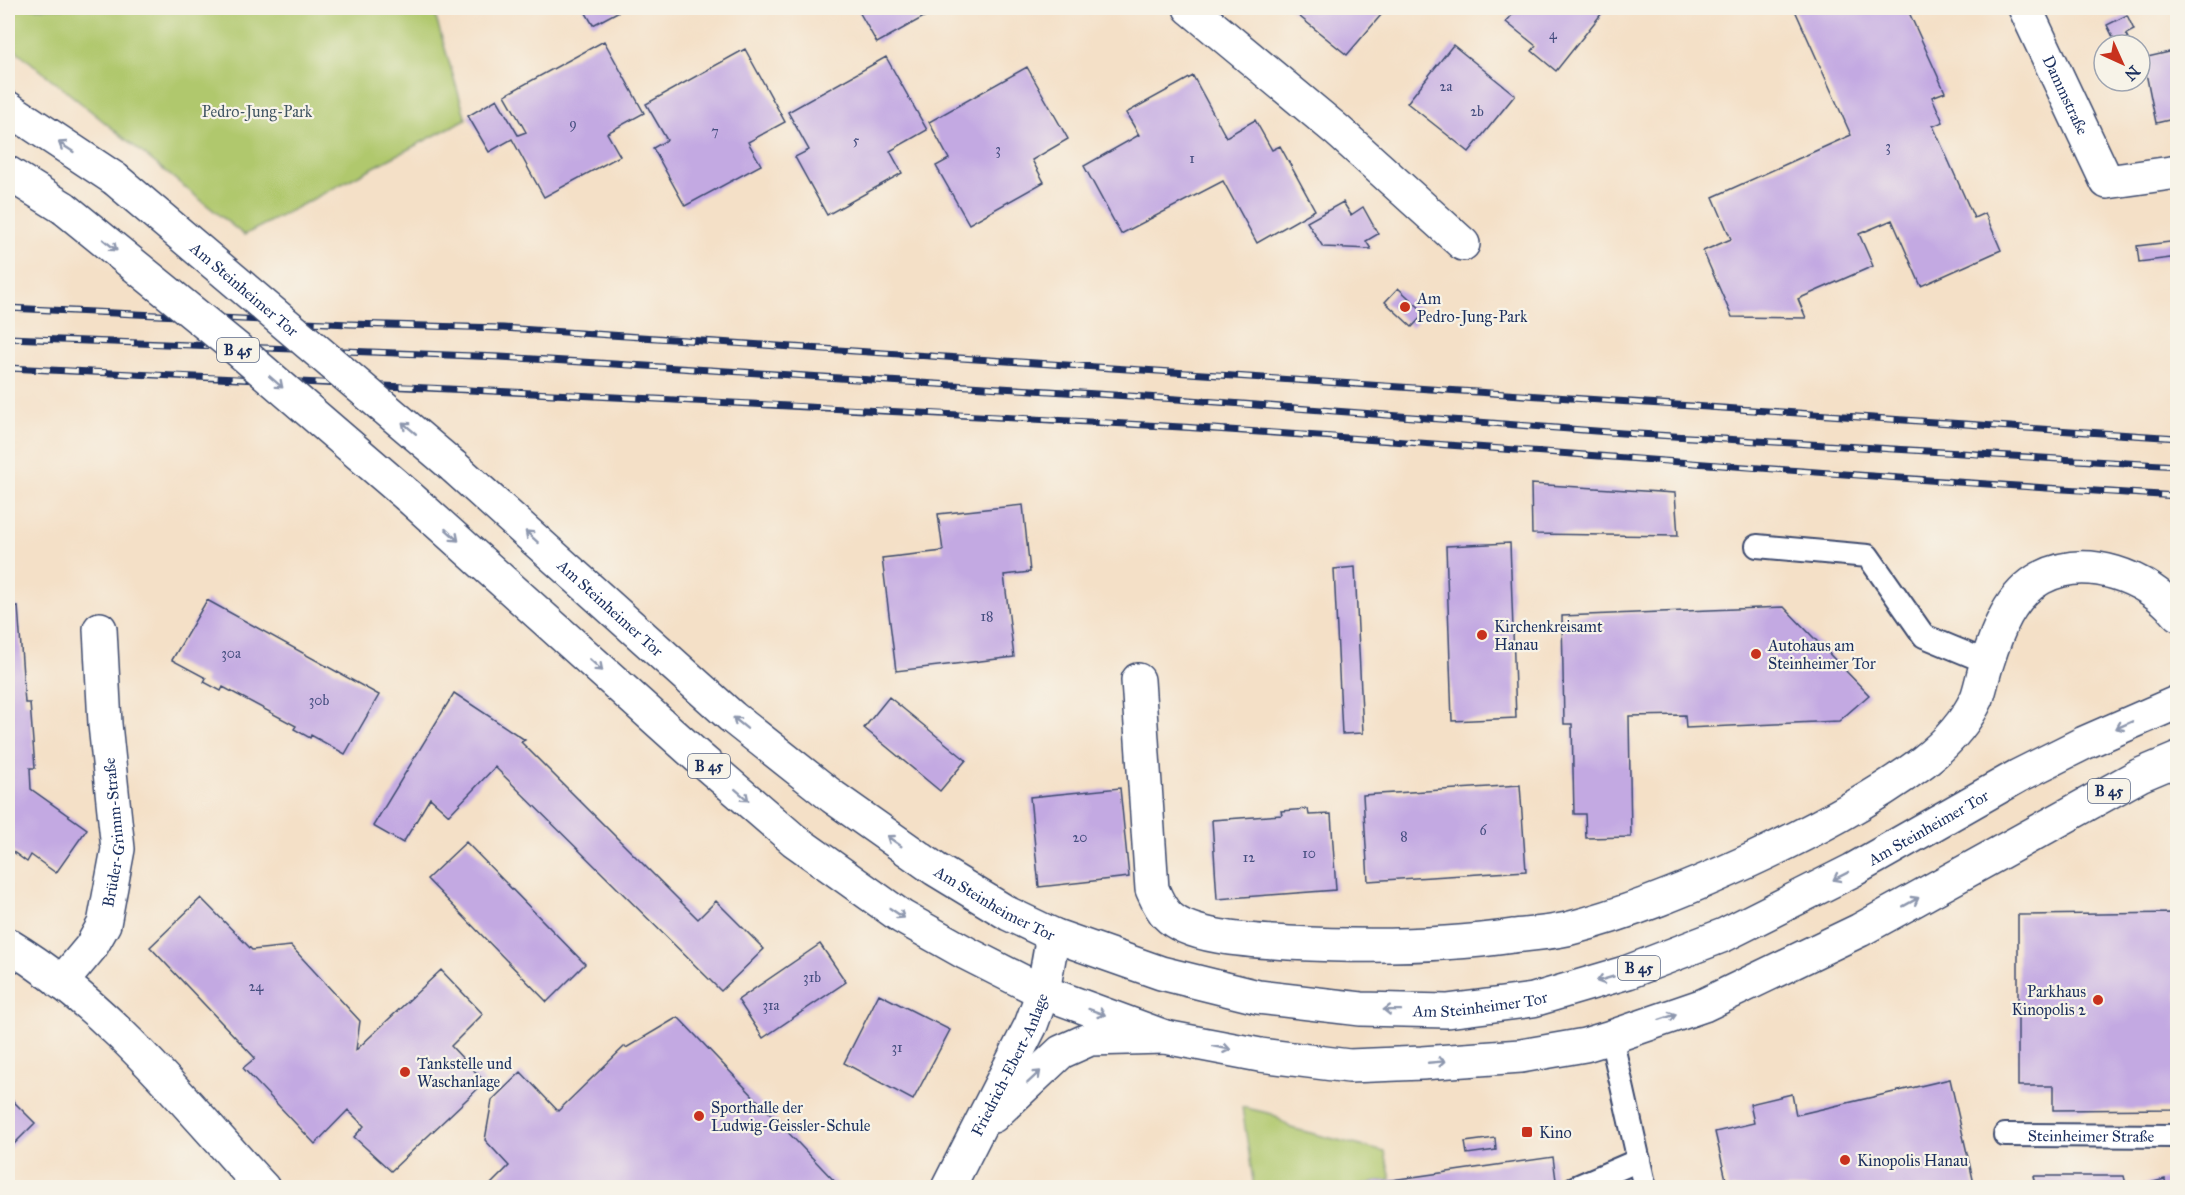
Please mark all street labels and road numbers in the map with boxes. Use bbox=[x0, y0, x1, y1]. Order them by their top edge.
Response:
street label: Dammstraße bbox=[2039, 52, 2093, 138]
street label: Am Steinheimer Tor bbox=[186, 237, 302, 340]
road number: B 45 bbox=[217, 338, 259, 362]
street label: Am Steinheimer Tor bbox=[553, 555, 667, 660]
road number: B 45 bbox=[688, 754, 730, 778]
street label: Brüder-Grimm-Straße bbox=[98, 756, 128, 909]
road number: B 45 bbox=[2088, 779, 2130, 803]
street label: Am Steinheimer Tor bbox=[1864, 785, 1992, 870]
street label: Am Steinheimer Tor bbox=[930, 861, 1058, 944]
road number: B 45 bbox=[1618, 956, 1660, 980]
street label: Am Steinheimer Tor bbox=[1412, 987, 1550, 1021]
street label: Friedrich-Ebert-Anlage bbox=[967, 990, 1051, 1139]
street label: Steinheimer Straße bbox=[2028, 1126, 2155, 1145]

